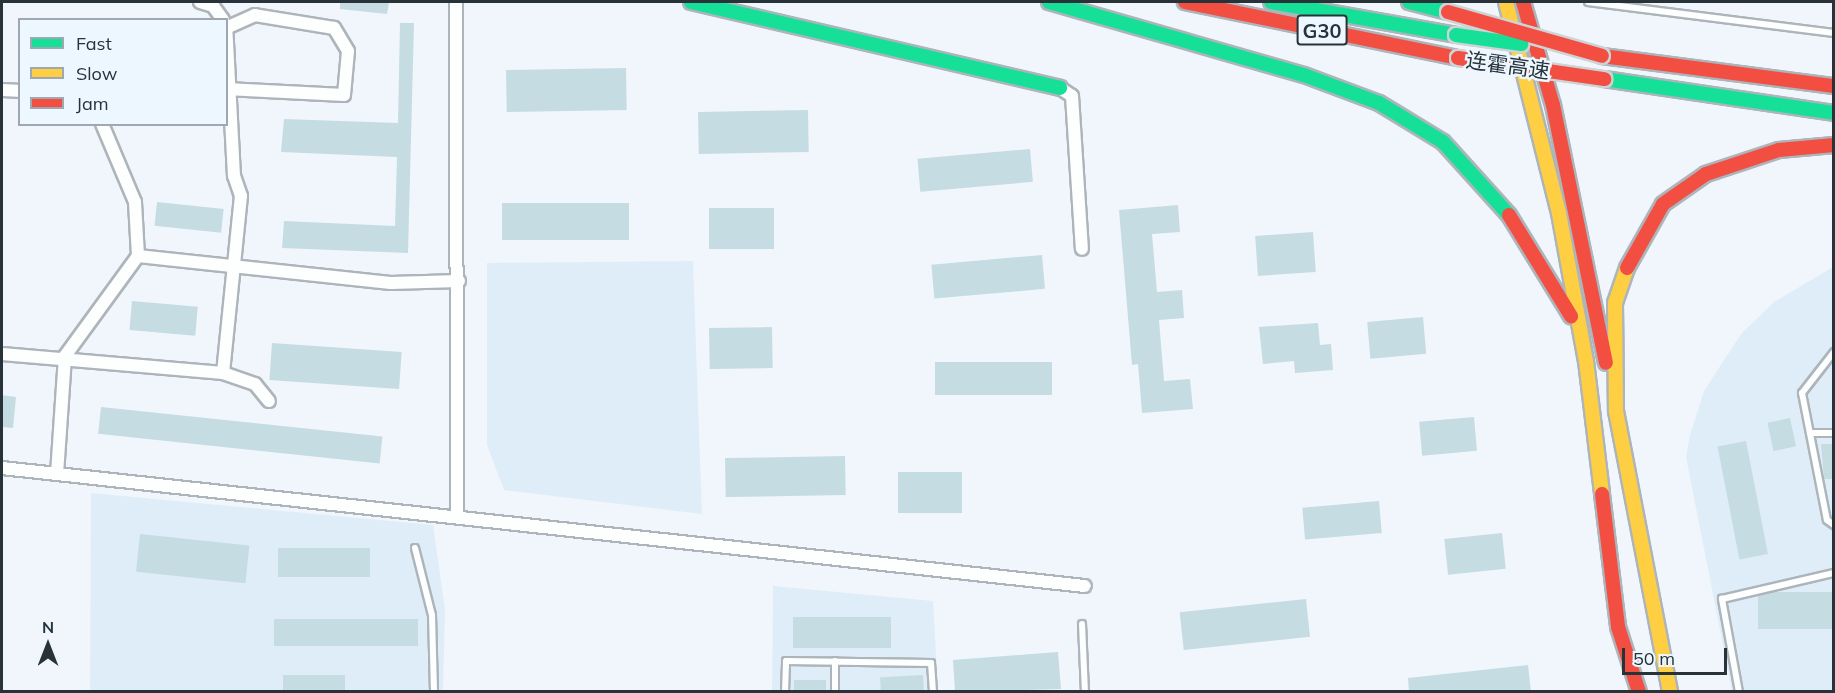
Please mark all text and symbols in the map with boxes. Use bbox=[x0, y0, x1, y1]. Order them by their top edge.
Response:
road number: G30 bbox=[1296, 13, 1348, 47]
legend bbox=[18, 18, 228, 126]
text: Fast bbox=[76, 32, 112, 55]
street label: 连霍高速 bbox=[1465, 47, 1551, 83]
text: Slow bbox=[76, 62, 117, 85]
text: Jam bbox=[76, 92, 109, 115]
north arrow bbox=[18, 615, 78, 675]
text: N bbox=[42, 617, 54, 637]
scale bar bbox=[1625, 636, 1730, 674]
text: 50 m bbox=[1633, 647, 1675, 670]

